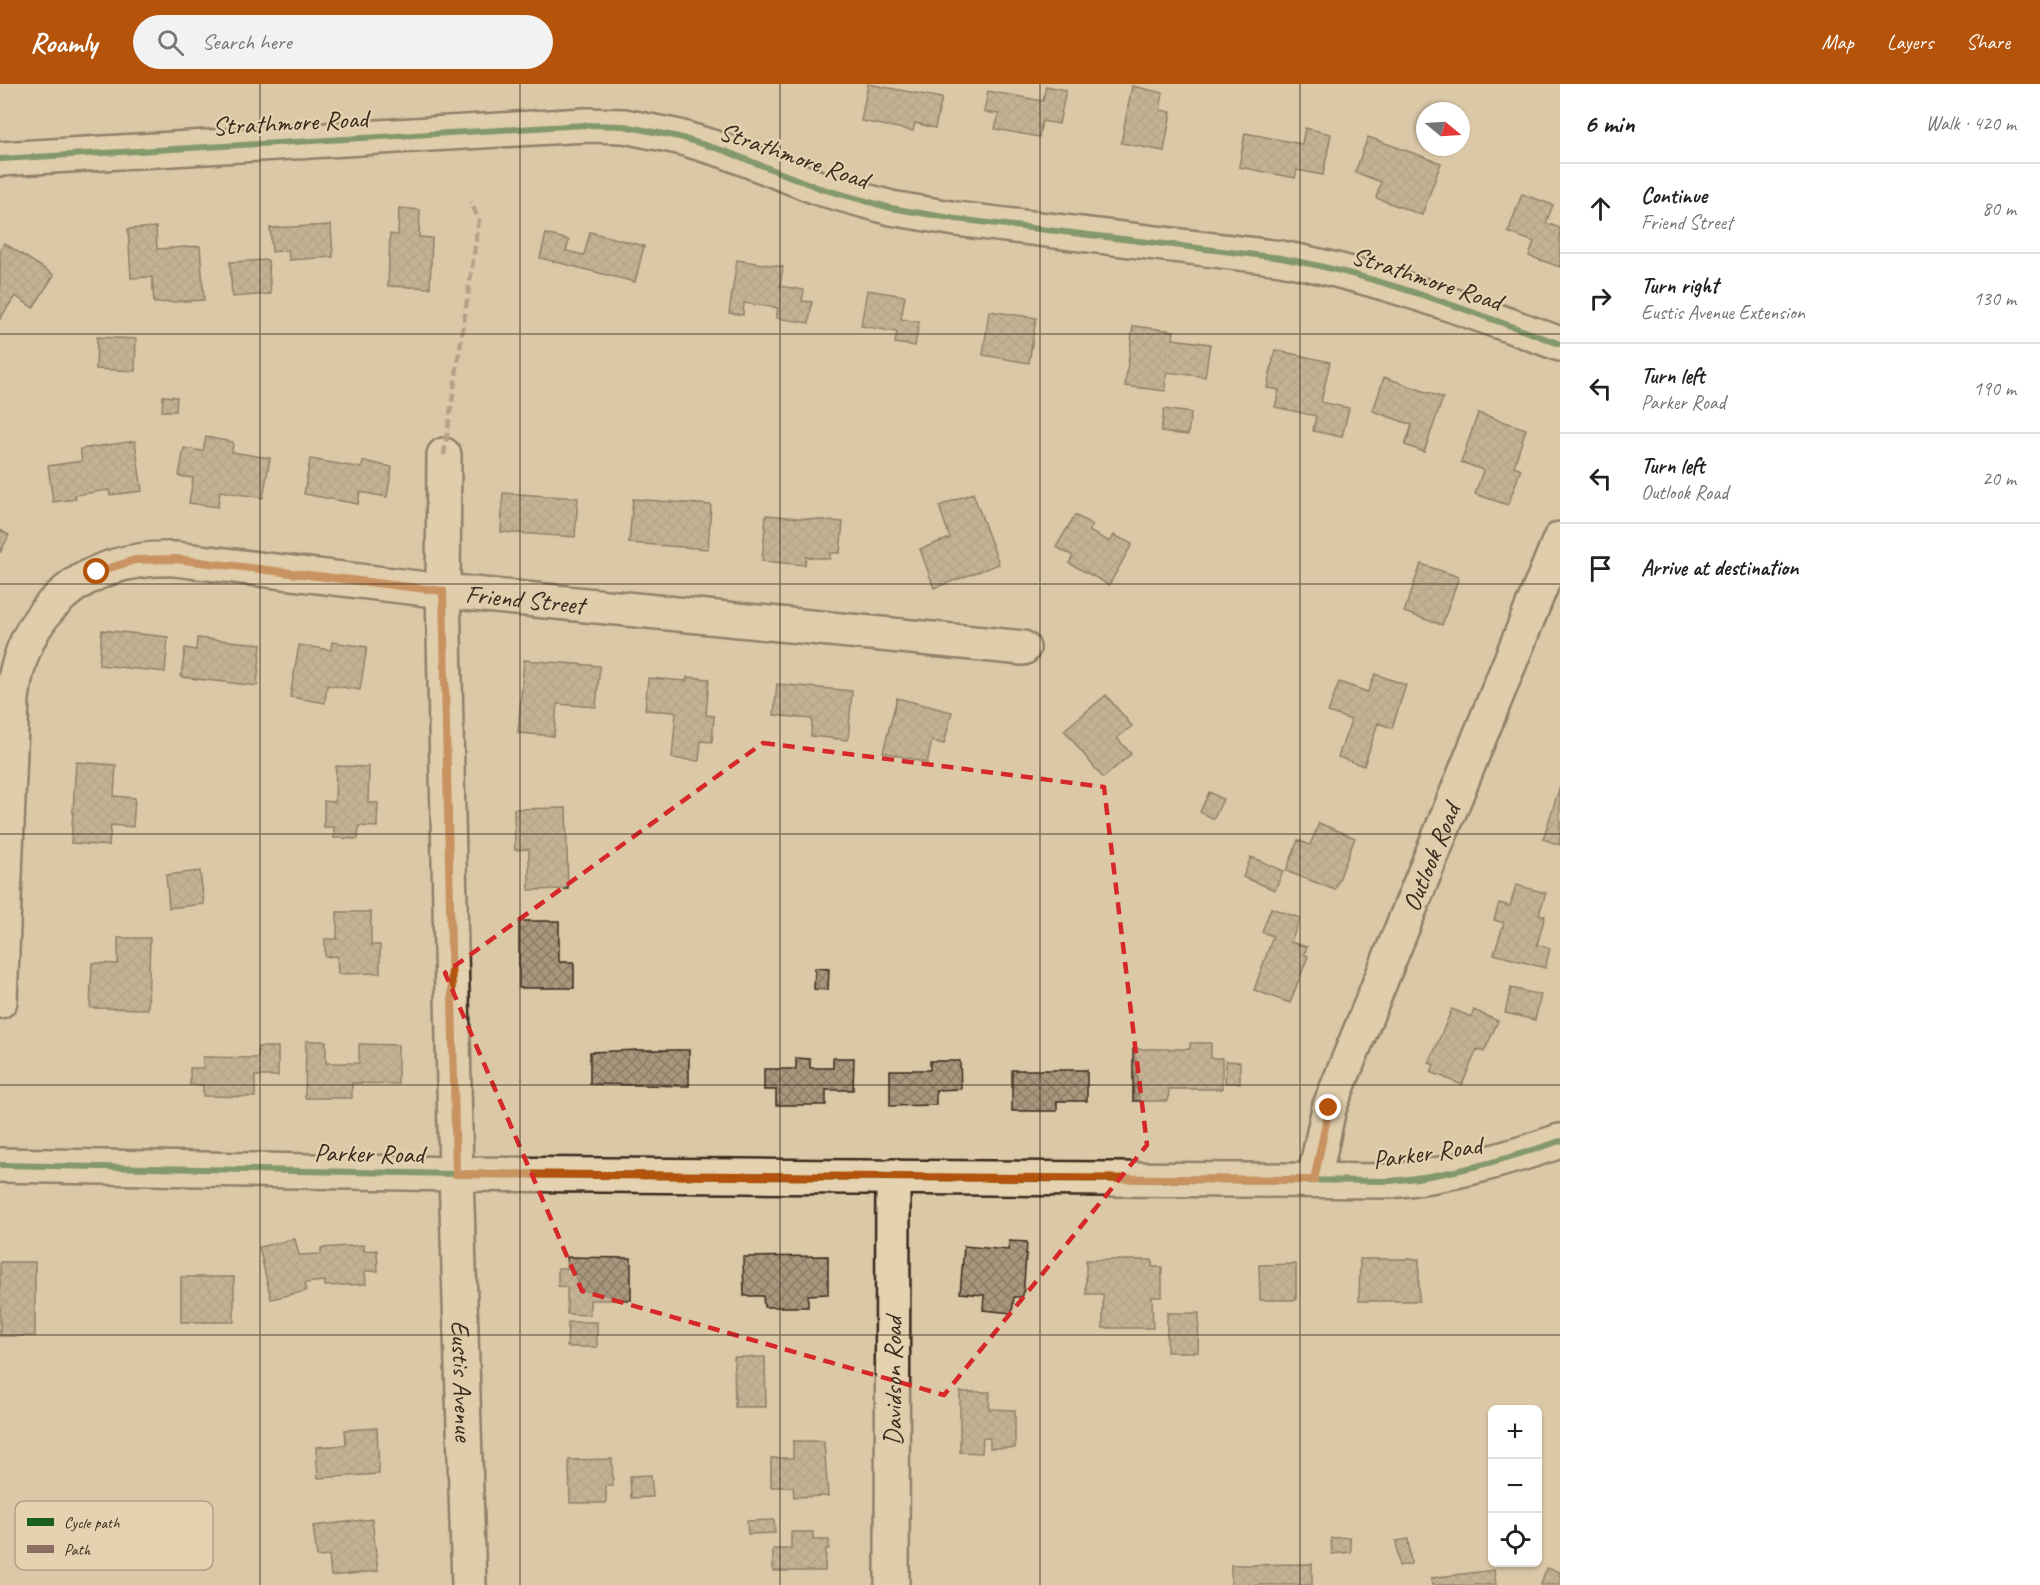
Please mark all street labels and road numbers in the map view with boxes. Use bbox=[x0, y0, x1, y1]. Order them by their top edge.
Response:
street label: Strathmore Road bbox=[211, 102, 372, 143]
street label: Strathmore Road bbox=[715, 114, 876, 198]
street label: Strathmore Road bbox=[1348, 239, 1510, 319]
street label: Friend Street bbox=[464, 577, 589, 622]
street label: Outlook Road bbox=[1395, 795, 1469, 916]
street label: Parker Road bbox=[1370, 1128, 1487, 1176]
street label: Parker Road bbox=[314, 1136, 428, 1171]
street label: Davidson Road bbox=[876, 1313, 910, 1446]
street label: Eustis Avenue bbox=[444, 1320, 480, 1443]

